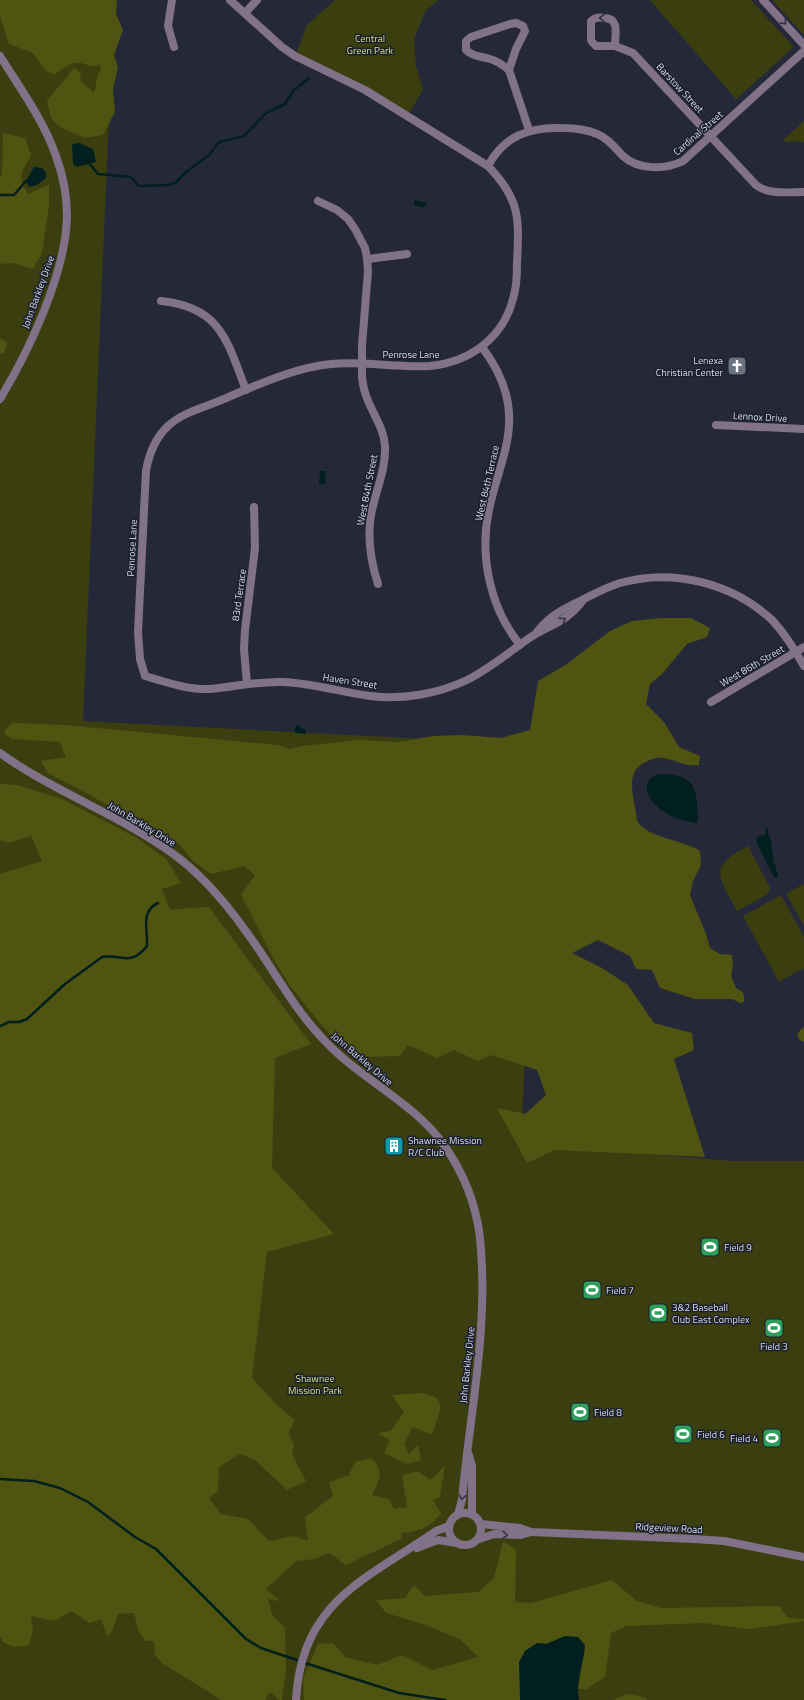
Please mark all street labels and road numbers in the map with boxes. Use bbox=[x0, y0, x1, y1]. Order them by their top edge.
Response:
street label: Barstow Street bbox=[653, 60, 708, 117]
street label: Cardinal Street bbox=[670, 107, 727, 159]
street label: John Barkley Drive bbox=[18, 253, 58, 331]
street label: Penrose Lane bbox=[382, 347, 440, 362]
street label: Lennox Drive bbox=[733, 408, 787, 426]
street label: West 84th Terrace bbox=[471, 444, 503, 522]
street label: West 84th Street bbox=[353, 453, 381, 527]
street label: Penrose Lane bbox=[123, 519, 141, 577]
street label: 83rd Terrace bbox=[228, 568, 250, 622]
street label: West 86th Street bbox=[717, 641, 787, 691]
street label: Haven Street bbox=[322, 669, 379, 693]
street label: John Barkley Drive bbox=[105, 798, 179, 850]
street label: John Barkley Drive bbox=[328, 1029, 396, 1089]
street label: John Barkley Drive bbox=[456, 1326, 478, 1404]
street label: Ridgeview Road bbox=[635, 1519, 703, 1537]

